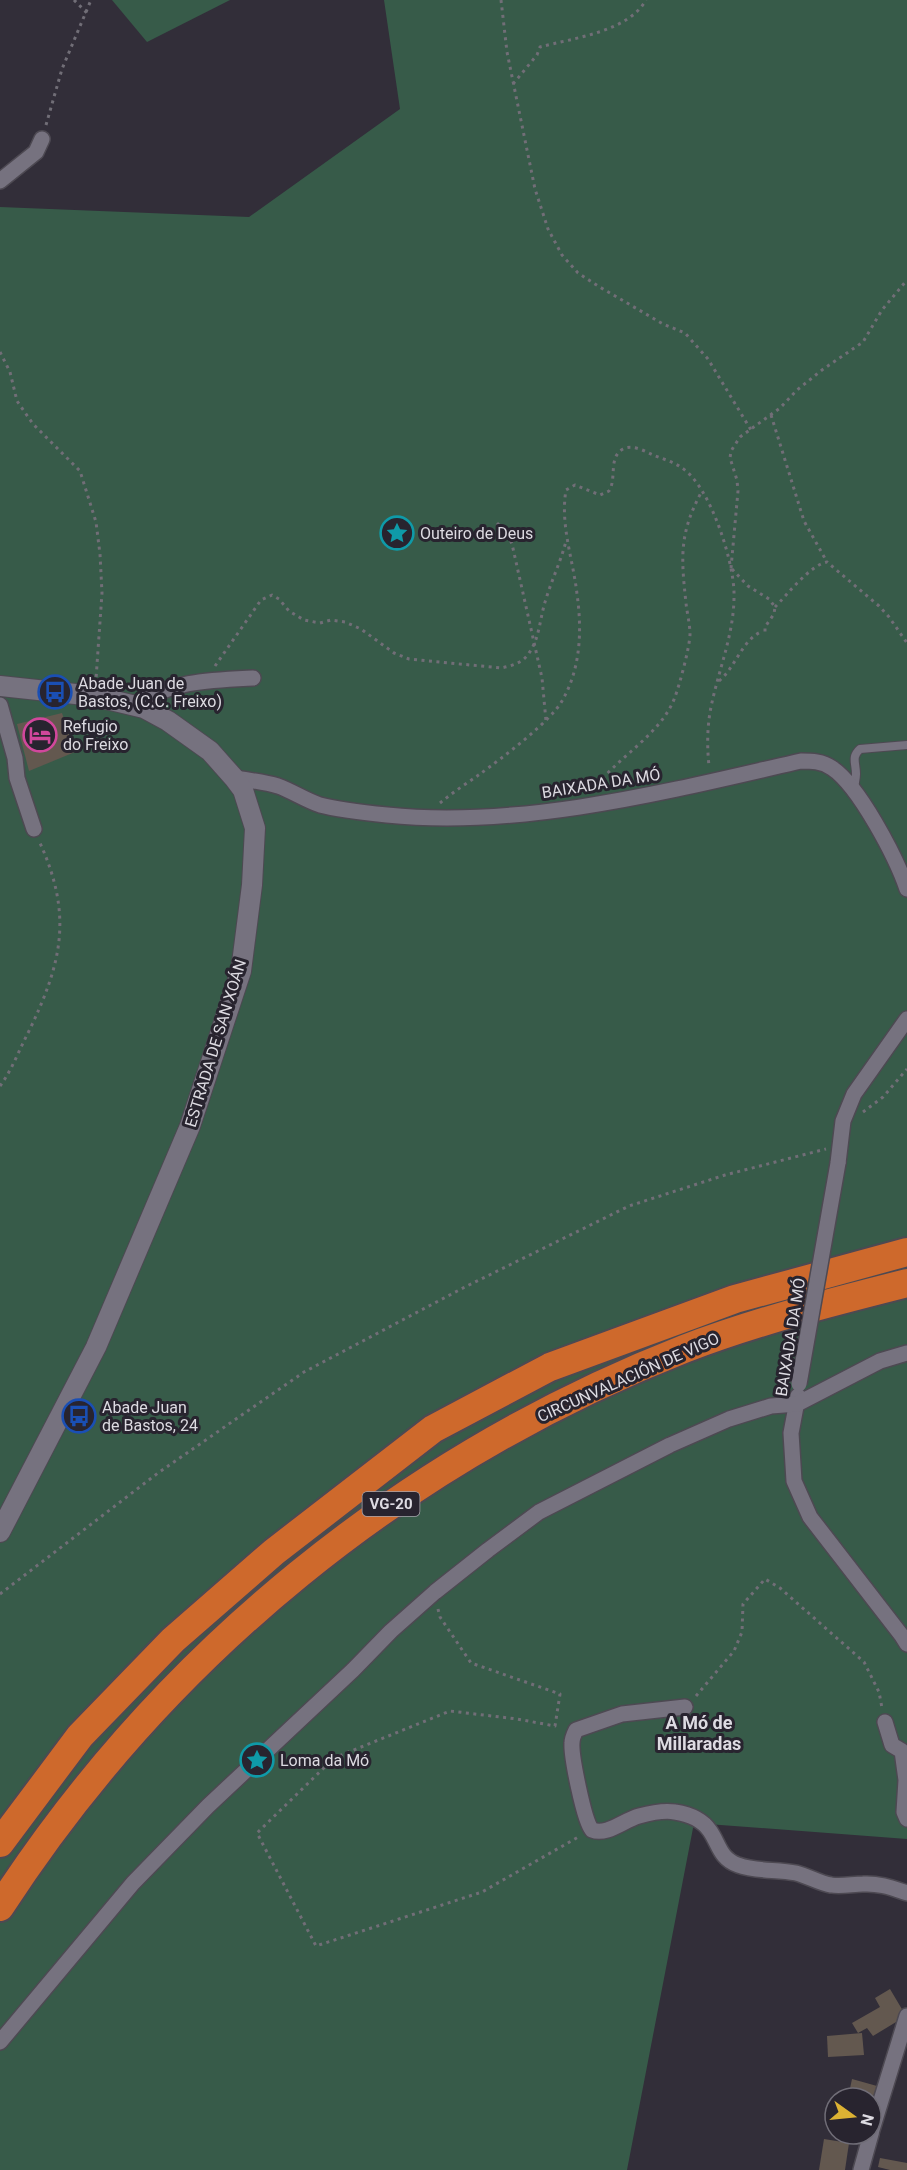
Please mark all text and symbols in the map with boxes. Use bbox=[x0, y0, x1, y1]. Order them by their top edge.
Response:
place icon: Outeiro de Deus bbox=[379, 515, 415, 551]
place label: Outeiro de Deus bbox=[420, 524, 533, 543]
bus stop icon: Abade Juan de Bastos, (C.C. Freixo) bbox=[37, 674, 73, 710]
place label: Abade Juan de Bastos, (C.C. Freixo) bbox=[78, 674, 222, 711]
hotel icon: Refugio do Freixo bbox=[22, 717, 58, 753]
place label: Refugio do Freixo bbox=[63, 717, 128, 754]
street label: BAIXADA DA MÓ bbox=[540, 764, 662, 802]
street label: ESTRADA DE SAN XOÁN bbox=[181, 957, 250, 1129]
street label: BAIXADA DA MÓ bbox=[771, 1276, 809, 1398]
street label: CIRCUNVALACIÓN DE VIGO bbox=[534, 1328, 722, 1426]
bus stop icon: Abade Juan de Bastos, 24 bbox=[61, 1398, 97, 1434]
place label: Abade Juan de Bastos, 24 bbox=[102, 1398, 198, 1435]
road number: VG-20 bbox=[362, 1492, 420, 1516]
district label: A Mó de Millaradas bbox=[657, 1712, 741, 1754]
place icon: Loma da Mó bbox=[239, 1742, 275, 1778]
place label: Loma da Mó bbox=[280, 1751, 369, 1770]
north arrow bbox=[823, 2086, 883, 2146]
text: N bbox=[856, 2112, 878, 2128]

